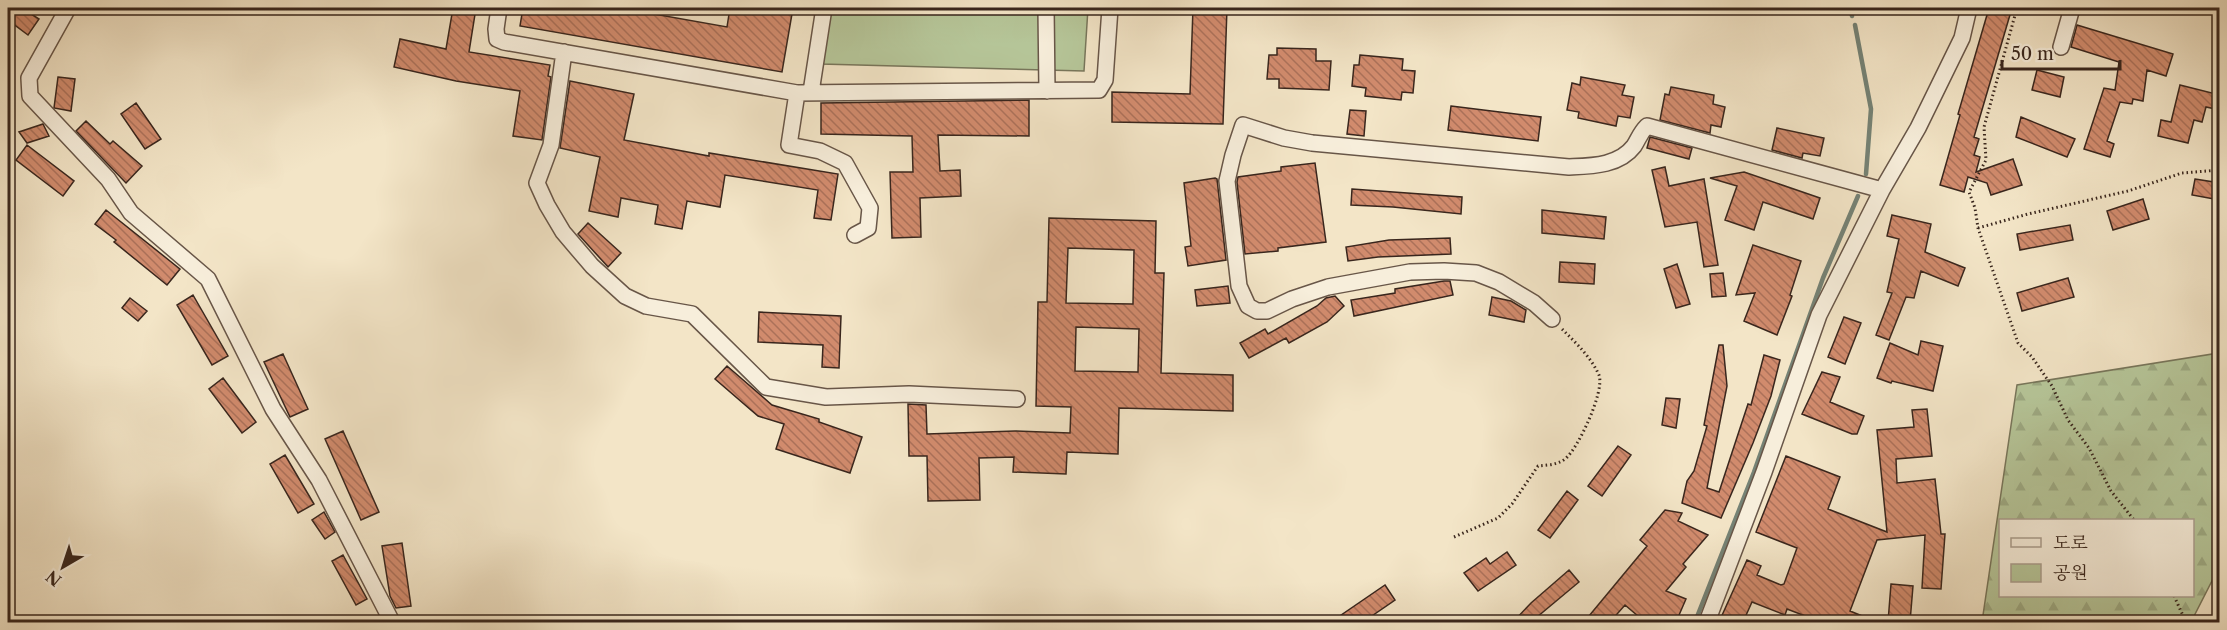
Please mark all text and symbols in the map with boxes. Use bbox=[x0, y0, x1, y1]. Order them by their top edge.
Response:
scale bar bbox=[2002, 33, 2120, 71]
text: 50 m bbox=[2011, 43, 2054, 65]
legend bbox=[1999, 519, 2194, 597]
text: 도로 bbox=[2053, 532, 2088, 554]
north arrow bbox=[33, 537, 93, 597]
text: 공원 bbox=[2053, 562, 2088, 584]
text: N bbox=[42, 566, 65, 591]

